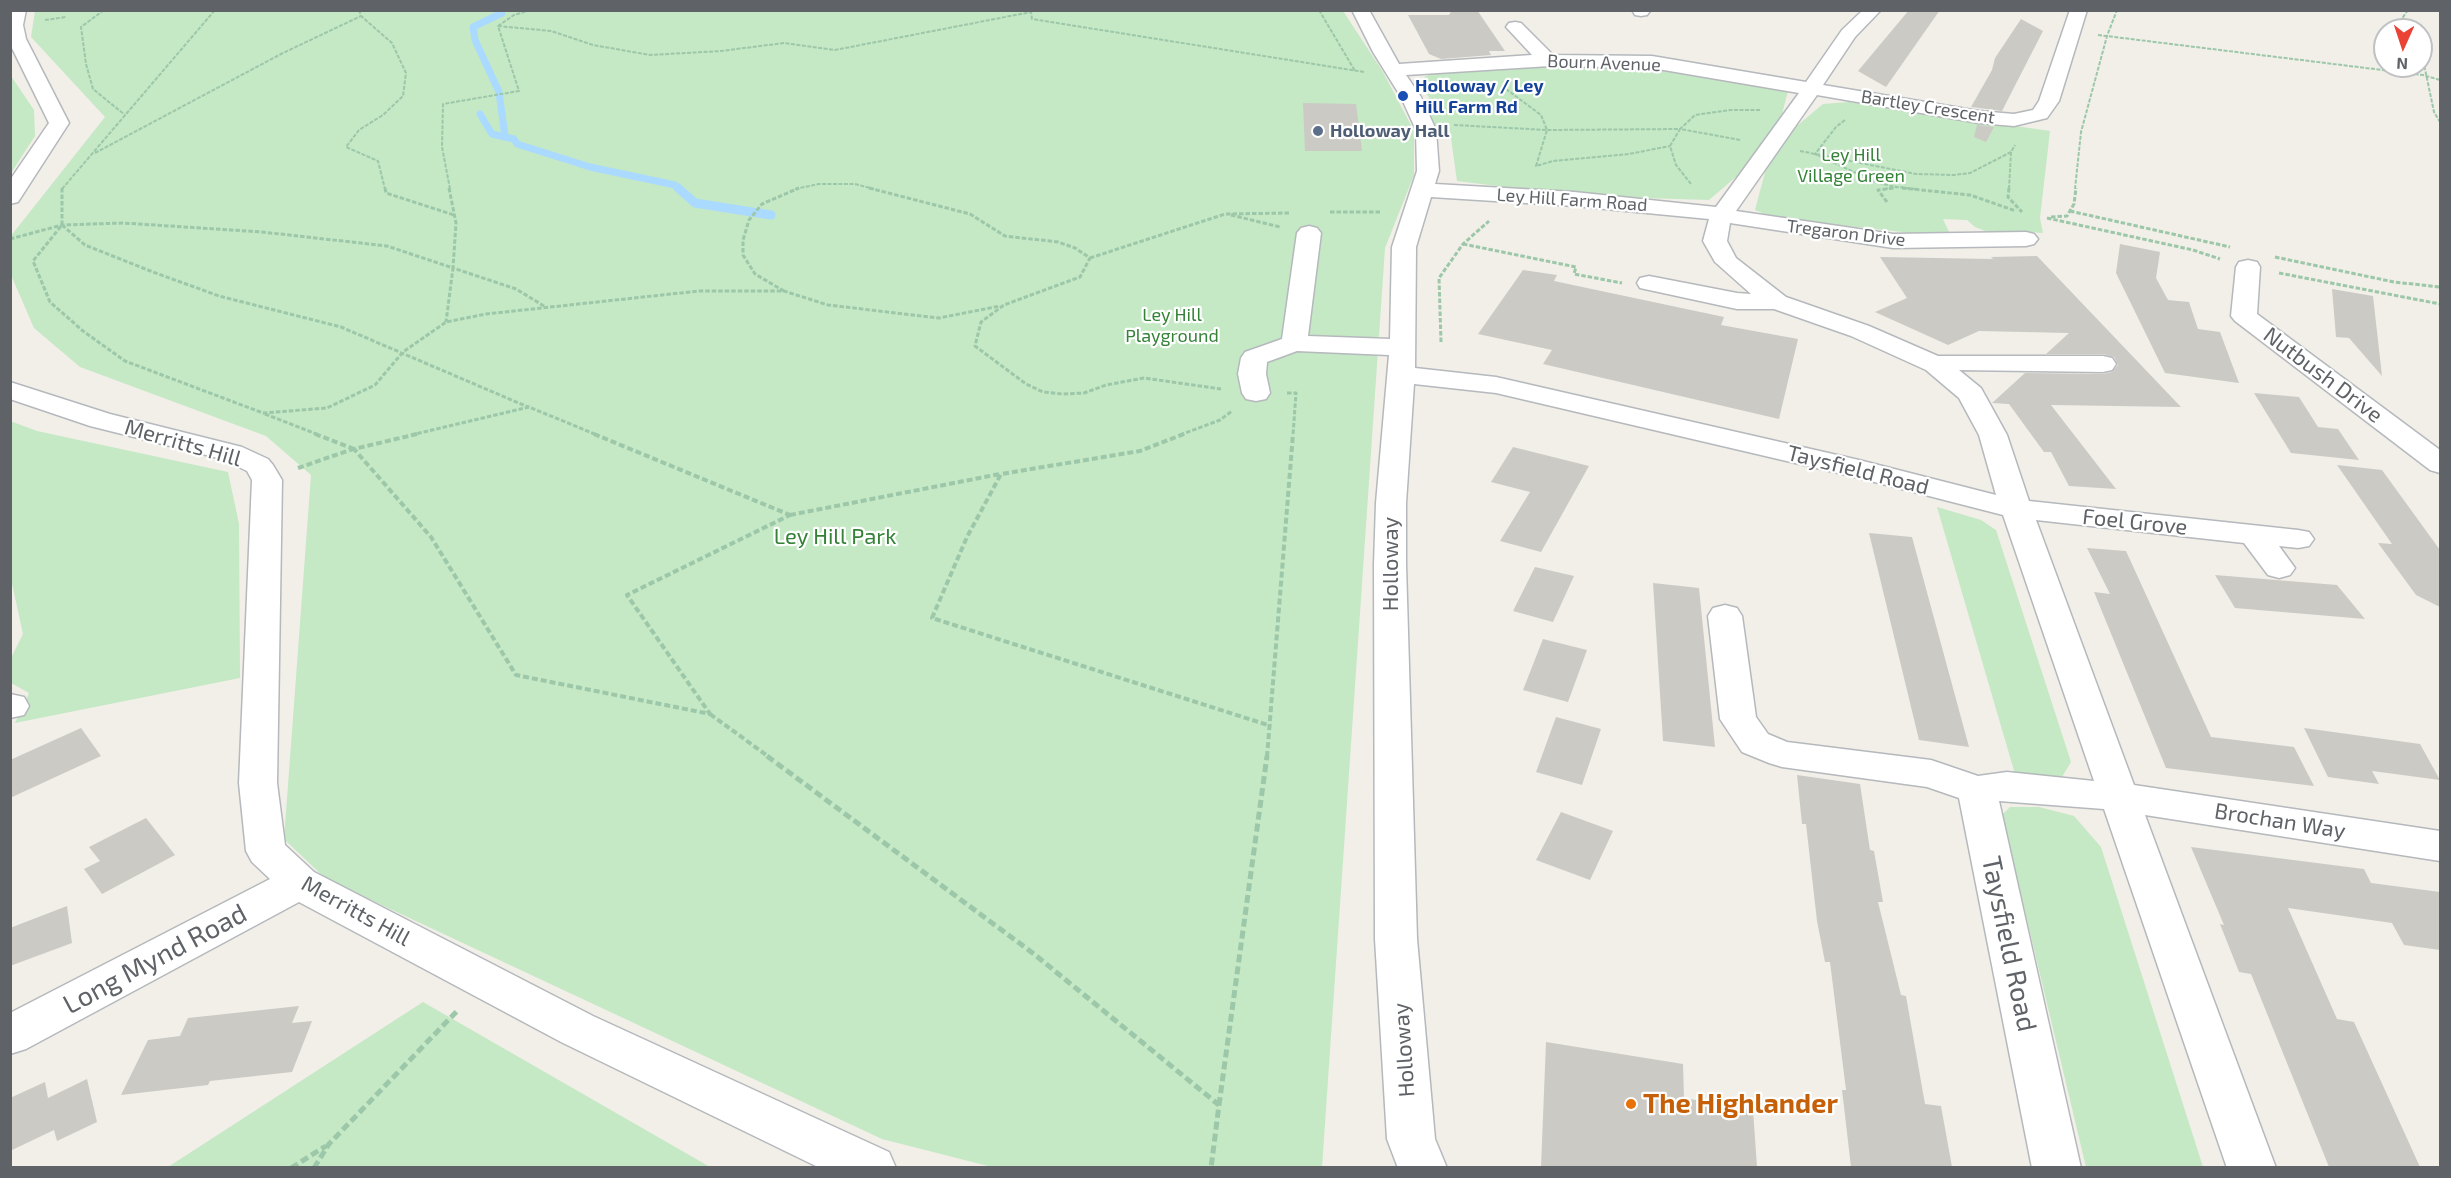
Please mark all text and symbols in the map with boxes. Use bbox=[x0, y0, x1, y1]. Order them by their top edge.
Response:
north arrow bbox=[2373, 18, 2433, 78]
street label: Bourn Avenue bbox=[1547, 50, 1661, 76]
text: N bbox=[2396, 55, 2408, 74]
place label: Holloway / Ley Hill Farm Rd bbox=[1415, 75, 1544, 118]
street label: Bartley Crescent bbox=[1859, 86, 1997, 128]
marker: Holloway / Ley Hill Farm Rd bbox=[1396, 89, 1410, 103]
place label: Holloway Hall bbox=[1330, 120, 1449, 142]
marker: Holloway Hall bbox=[1311, 124, 1325, 138]
park label: Ley Hill Village Green bbox=[1797, 144, 1905, 186]
street label: Ley Hill Farm Road bbox=[1496, 184, 1648, 216]
street label: Tregaron Drive bbox=[1785, 215, 1907, 251]
park label: Ley Hill Playground bbox=[1125, 304, 1219, 346]
street label: Nutbush Drive bbox=[2258, 322, 2388, 428]
street label: Merritts Hill bbox=[122, 414, 244, 472]
street label: Taysfield Road bbox=[1784, 440, 1932, 500]
street label: Foel Grove bbox=[2081, 503, 2189, 541]
street label: Holloway bbox=[1378, 517, 1404, 611]
park label: Ley Hill Park bbox=[774, 524, 896, 550]
street label: Brochan Way bbox=[2213, 798, 2347, 844]
street label: Taysfield Road bbox=[1975, 853, 2043, 1035]
street label: Merritts Hill bbox=[297, 870, 415, 952]
street label: Long Mynd Road bbox=[58, 897, 252, 1021]
street label: Holloway bbox=[1388, 1002, 1420, 1098]
place label: The Highlander bbox=[1643, 1088, 1838, 1120]
marker: The Highlander bbox=[1624, 1097, 1638, 1111]

